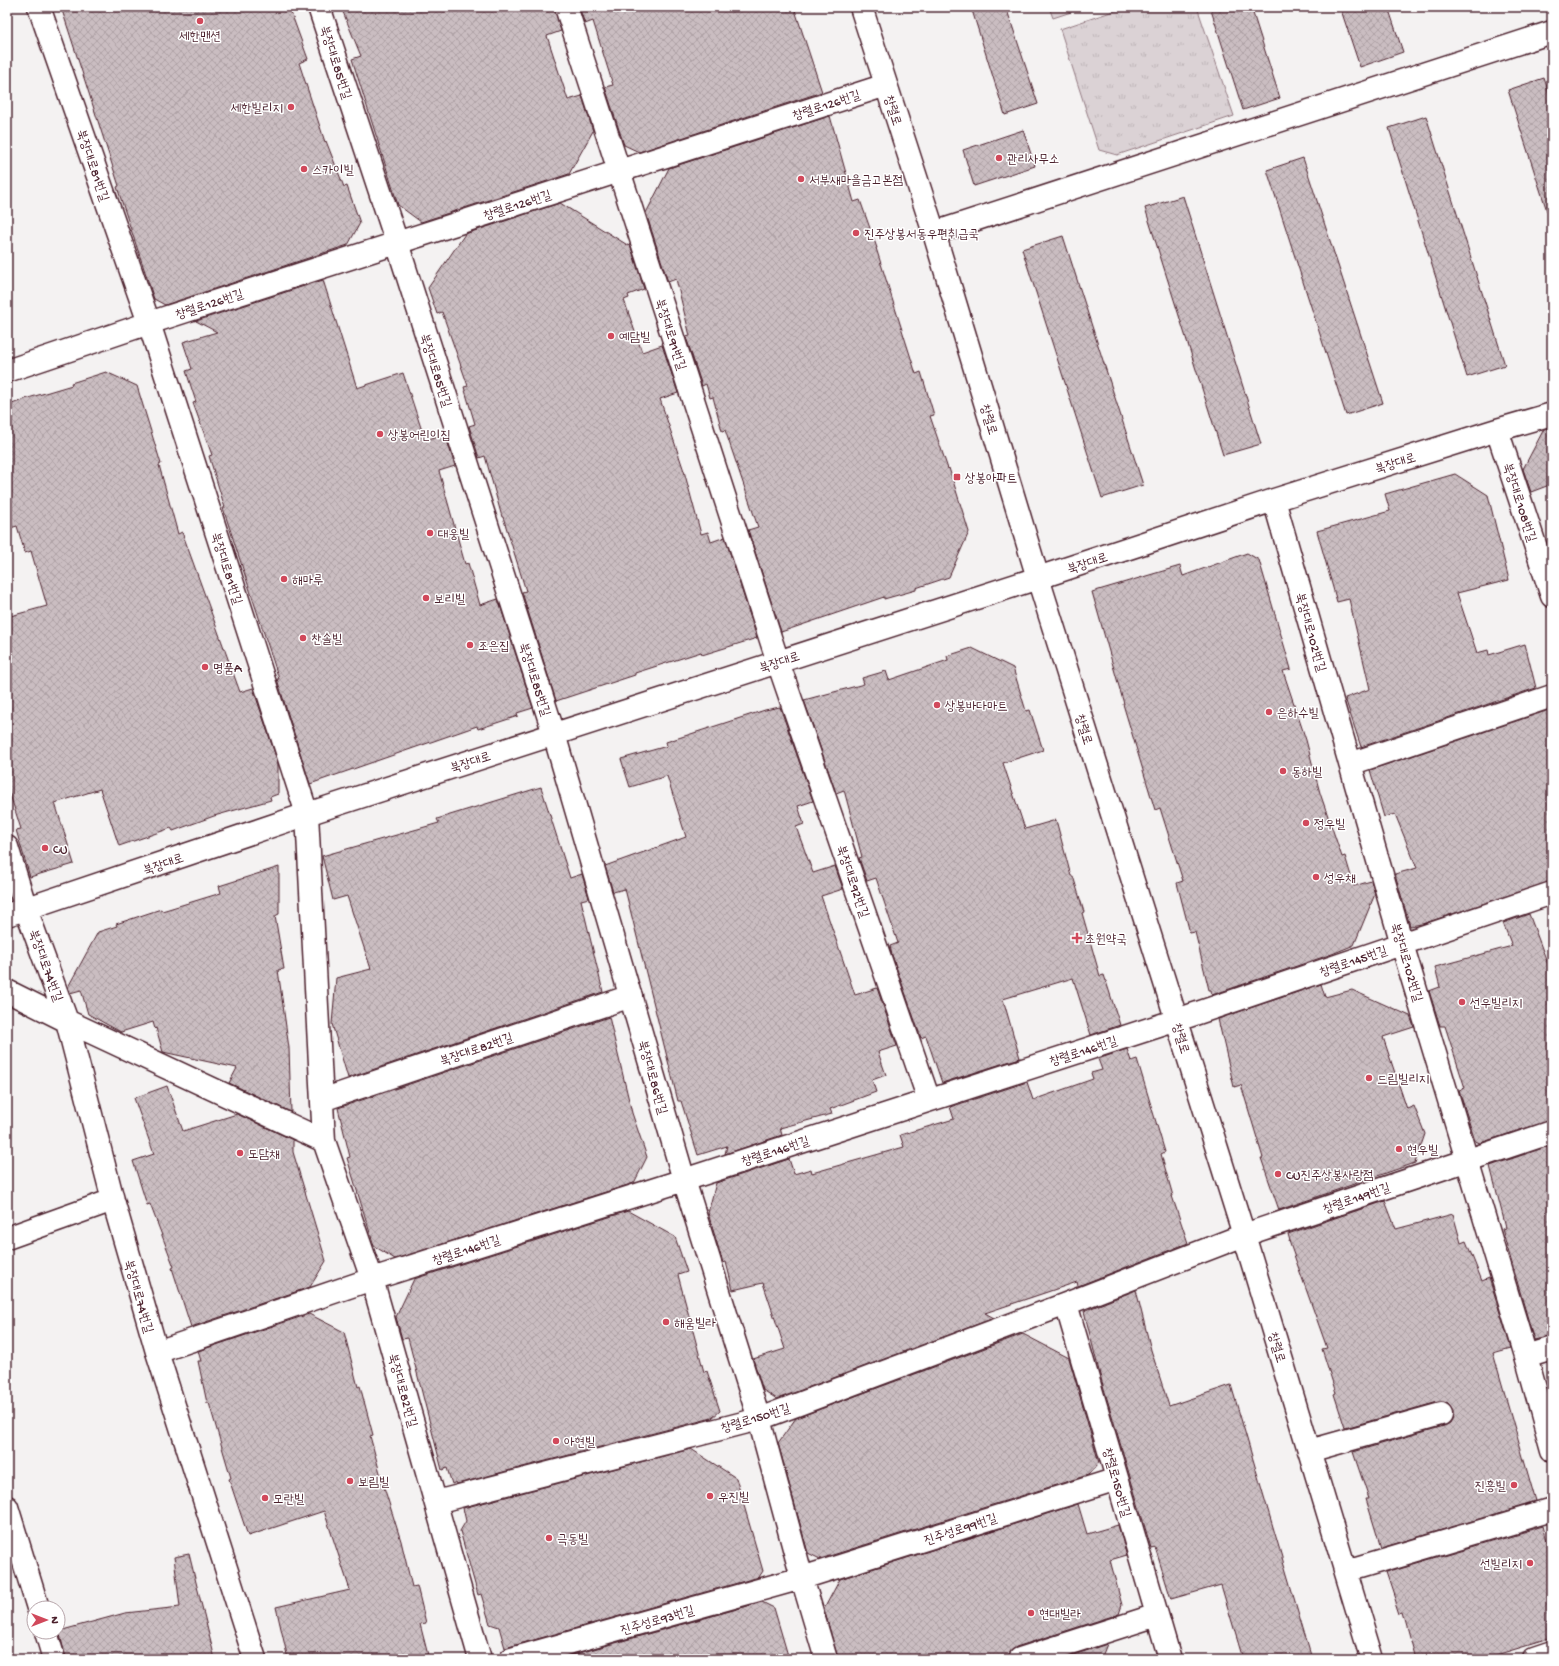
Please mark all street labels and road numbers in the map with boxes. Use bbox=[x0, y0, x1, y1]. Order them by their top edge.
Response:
street label: 북장대로85번길 bbox=[316, 24, 354, 102]
street label: 창렬로126번길 bbox=[791, 88, 863, 124]
street label: 창렬로 bbox=[880, 94, 904, 128]
street label: 북장대로81번길 bbox=[72, 128, 111, 204]
street label: 창렬로126번길 bbox=[482, 188, 554, 224]
street label: 창렬로126번길 bbox=[174, 287, 246, 323]
street label: 북장대로91번길 bbox=[651, 297, 688, 373]
street label: 북장대로85번길 bbox=[416, 332, 454, 410]
street label: 창렬로 bbox=[976, 403, 999, 437]
street label: 북장대로 bbox=[1374, 451, 1418, 478]
street label: 북장대로108번길 bbox=[1499, 461, 1539, 544]
street label: 북장대로81번길 bbox=[207, 531, 244, 607]
street label: 북장대로 bbox=[1066, 551, 1110, 578]
street label: 북장대로102번길 bbox=[1291, 591, 1328, 674]
street label: 북장대로85번길 bbox=[515, 641, 553, 719]
street label: 북장대로 bbox=[758, 650, 802, 677]
street label: 창렬로 bbox=[1071, 713, 1094, 747]
street label: 북장대로 bbox=[449, 750, 493, 777]
street label: 북장대로92번길 bbox=[832, 844, 871, 920]
street label: 북장대로 bbox=[142, 851, 186, 879]
street label: 북장대로102번길 bbox=[1386, 921, 1425, 1004]
street label: 북장대로74번길 bbox=[25, 928, 65, 1004]
street label: 창렬로145번길 bbox=[1318, 944, 1390, 981]
street label: 창렬로 bbox=[1168, 1022, 1191, 1056]
street label: 북장대로82번길 bbox=[438, 1031, 515, 1070]
street label: 창렬로146번길 bbox=[1048, 1034, 1120, 1070]
street label: 북장대로86번길 bbox=[634, 1039, 669, 1117]
street label: 창렬로146번길 bbox=[740, 1134, 812, 1170]
street label: 창렬로149번길 bbox=[1321, 1181, 1392, 1218]
street label: 창렬로146번길 bbox=[431, 1233, 503, 1269]
street label: 북장대로74번길 bbox=[120, 1258, 155, 1335]
street label: 창렬로 bbox=[1264, 1331, 1287, 1365]
street label: 북장대로82번길 bbox=[384, 1352, 419, 1429]
street label: 창렬로150번길 bbox=[719, 1402, 792, 1437]
street label: 창렬로150번길 bbox=[1098, 1446, 1133, 1519]
street label: 진주성로99번길 bbox=[922, 1512, 999, 1549]
street label: 진주성로93번길 bbox=[619, 1604, 696, 1639]

